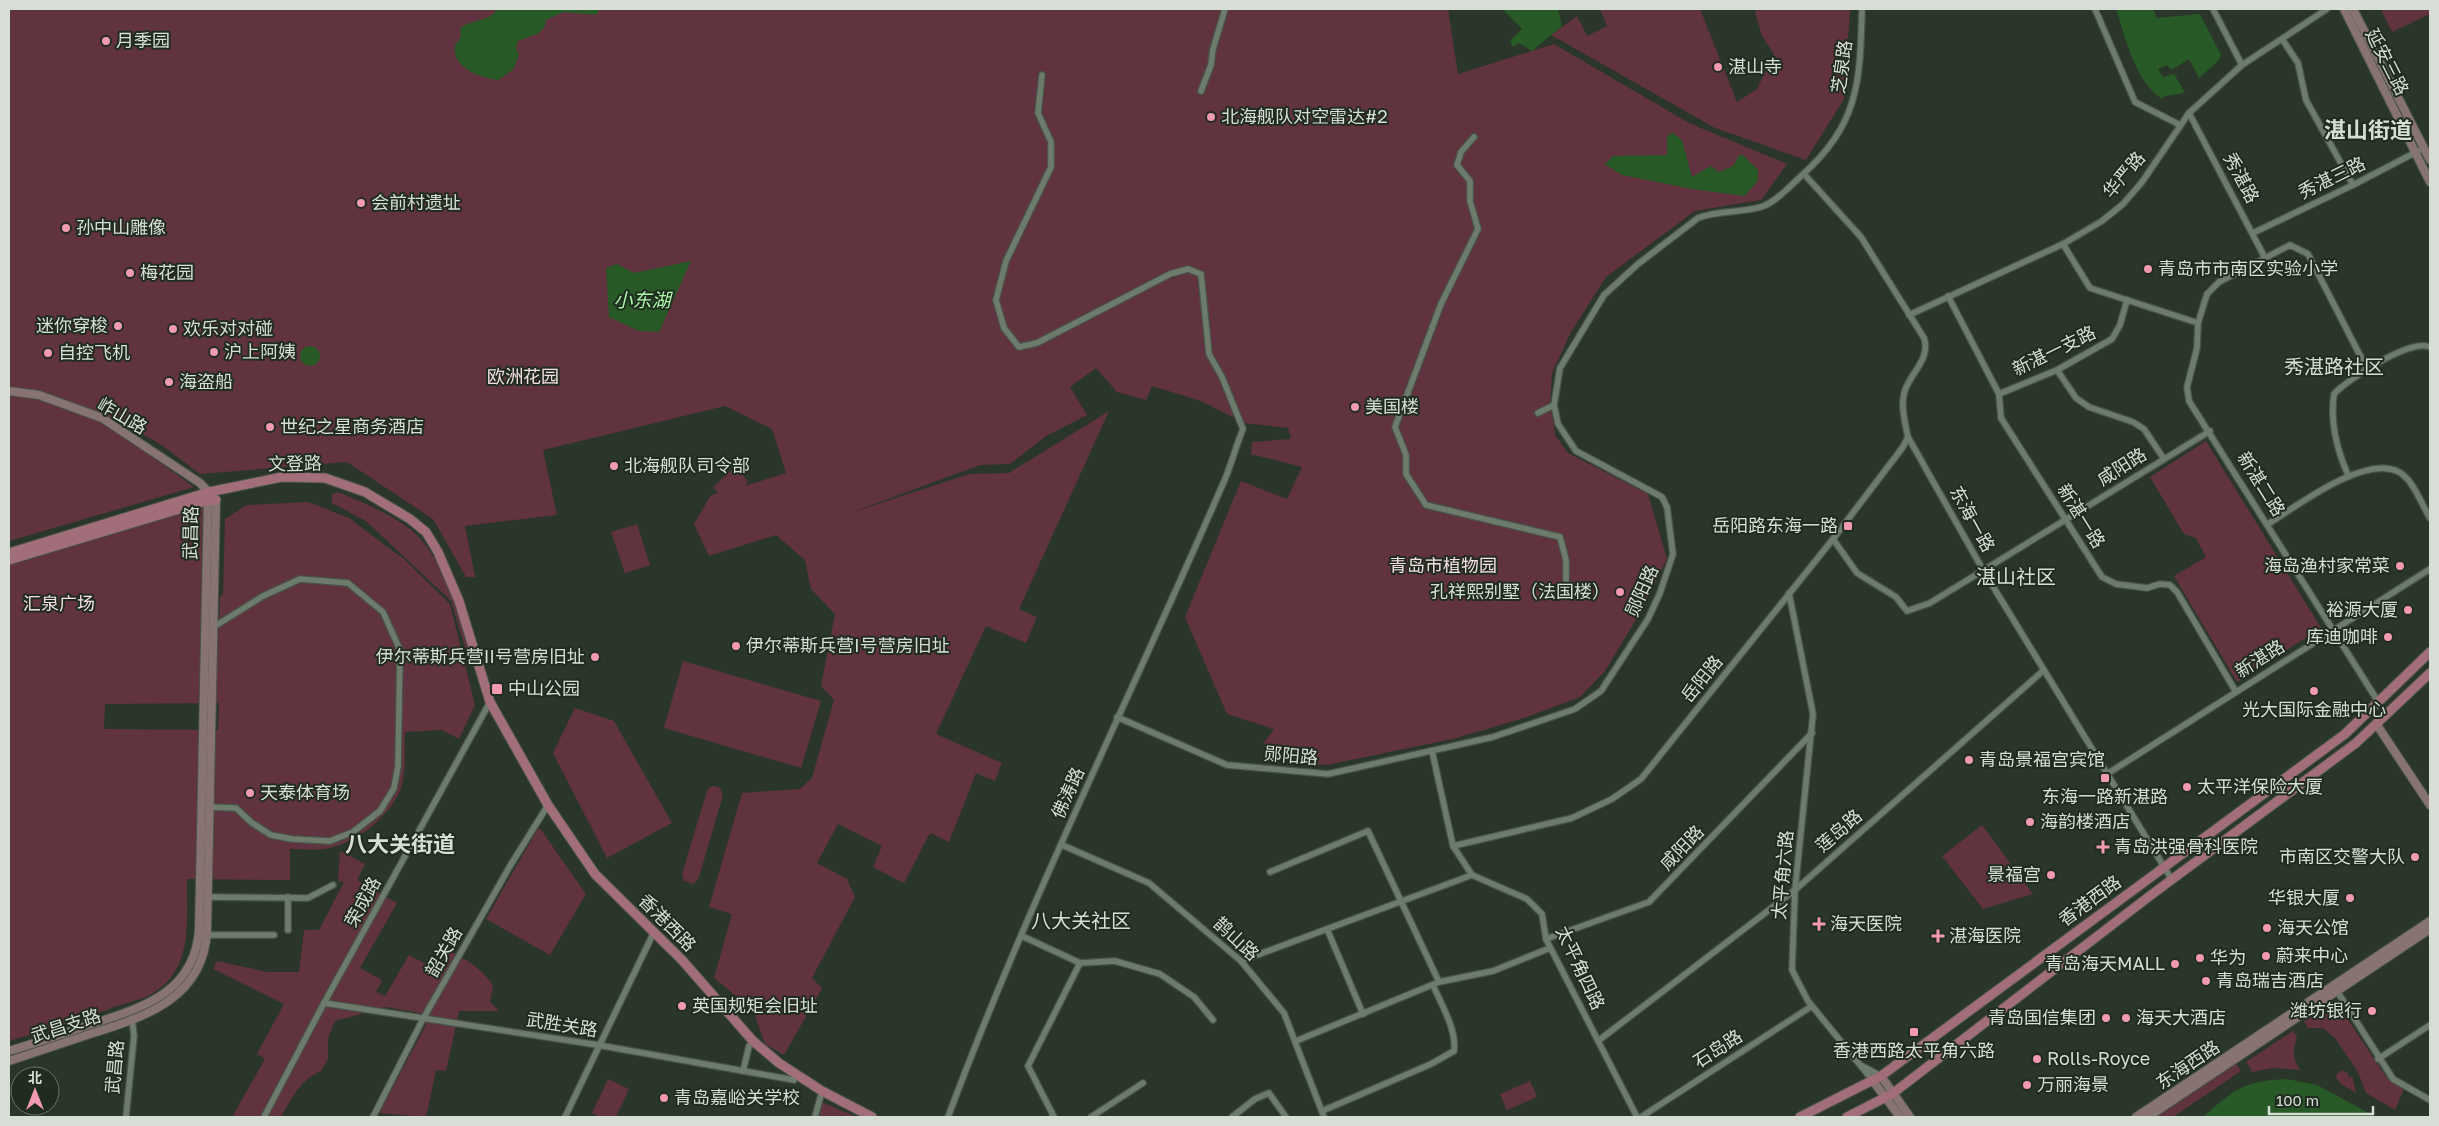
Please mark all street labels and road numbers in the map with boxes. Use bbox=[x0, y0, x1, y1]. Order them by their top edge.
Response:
street label: 延安三路 bbox=[2362, 24, 2414, 99]
street label: 芝泉路 bbox=[1826, 39, 1856, 95]
street label: 华严路 bbox=[2097, 147, 2149, 202]
street label: 秀湛路 bbox=[2219, 149, 2264, 207]
street label: 秀湛三路 bbox=[2294, 151, 2369, 203]
street label: 新湛一支路 bbox=[2008, 320, 2099, 380]
street label: 岞山路 bbox=[94, 392, 151, 438]
street label: 咸阳路 bbox=[2093, 443, 2150, 490]
street label: 新湛二路 bbox=[2233, 447, 2290, 520]
street label: 文登路 bbox=[268, 452, 322, 474]
street label: 新湛一路 bbox=[2053, 479, 2110, 552]
street label: 东海一路 bbox=[1946, 482, 2000, 555]
street label: 武昌路 bbox=[179, 506, 201, 560]
street label: 郧阳路 bbox=[1620, 561, 1662, 620]
street label: 新湛路 bbox=[2231, 635, 2288, 682]
street label: 岳阳路 bbox=[1676, 650, 1727, 706]
street label: 郧阳路 bbox=[1263, 742, 1319, 768]
street label: 佛涛路 bbox=[1046, 763, 1088, 822]
street label: 莲岛路 bbox=[1811, 804, 1866, 856]
street label: 咸阳路 bbox=[1655, 820, 1708, 874]
street label: 太平角六路 bbox=[1767, 829, 1797, 921]
street label: 香港西路 bbox=[2054, 870, 2125, 930]
street label: 荣成路 bbox=[339, 873, 385, 930]
street label: 香港西路 bbox=[634, 889, 701, 956]
street label: 鹊山路 bbox=[1209, 912, 1264, 965]
street label: 太平角四路 bbox=[1552, 922, 1610, 1013]
street label: 韶关路 bbox=[420, 923, 466, 980]
street label: 武昌支路 bbox=[28, 1003, 103, 1047]
street label: 武胜关路 bbox=[525, 1008, 599, 1041]
street label: 石岛路 bbox=[1689, 1024, 1746, 1072]
street label: 东海西路 bbox=[2151, 1035, 2223, 1093]
street label: 武昌路 bbox=[101, 1039, 127, 1095]

